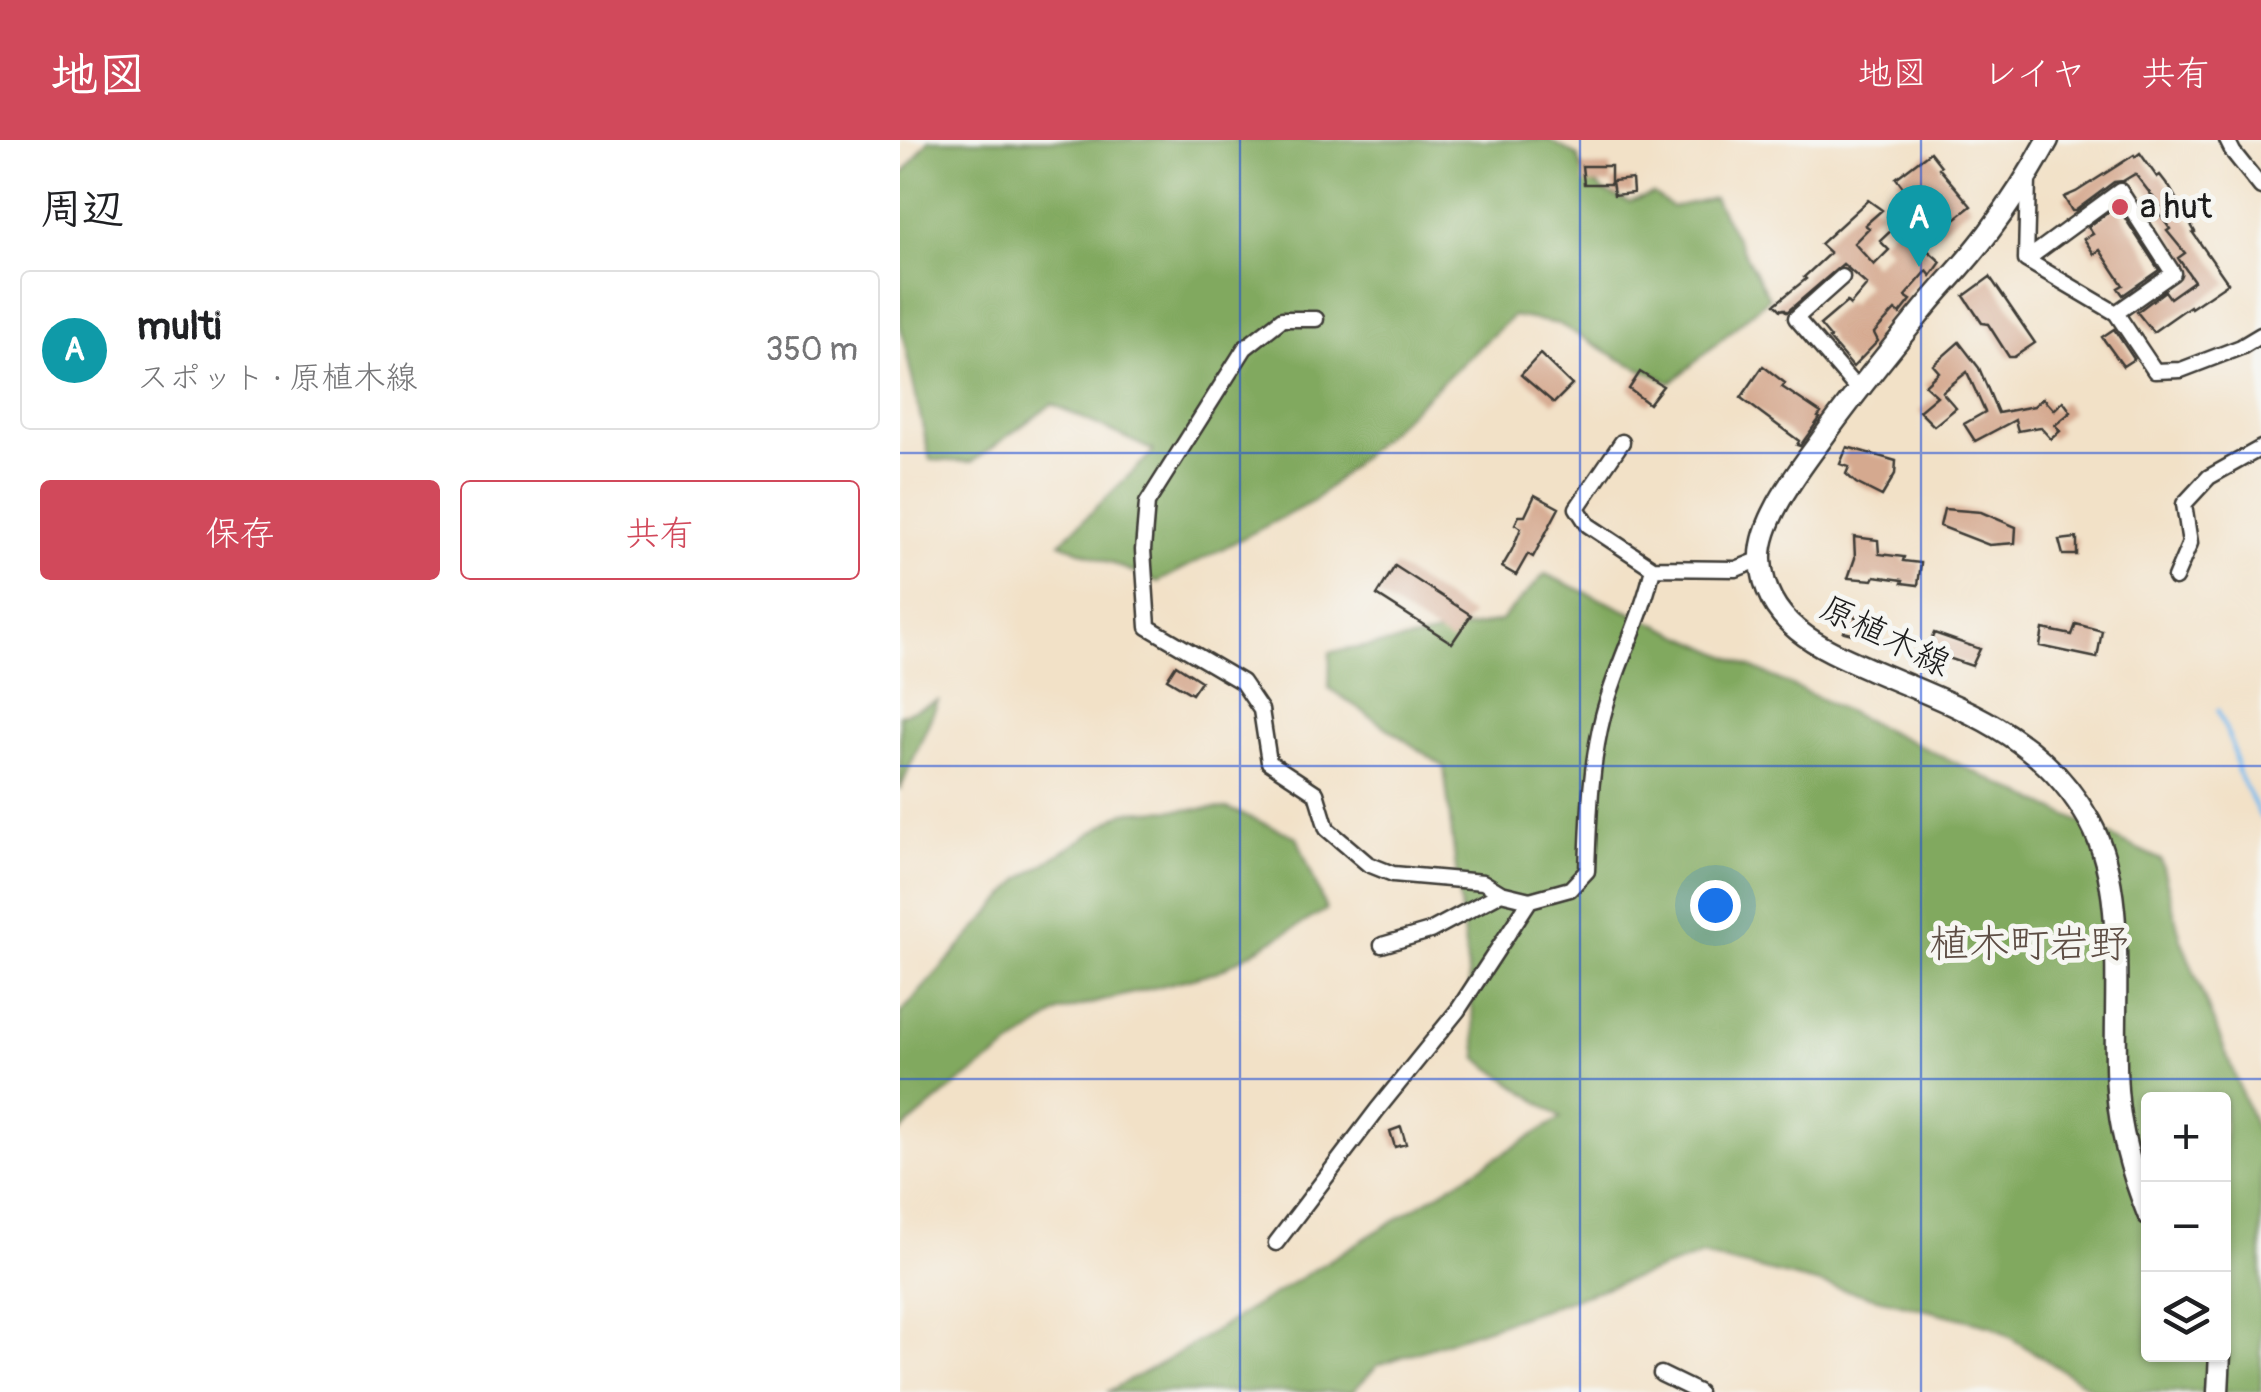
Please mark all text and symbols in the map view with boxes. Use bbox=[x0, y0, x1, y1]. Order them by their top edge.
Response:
text: 地図 bbox=[50, 46, 146, 106]
text: 地図 bbox=[1857, 52, 1927, 96]
text: レイヤ bbox=[1982, 52, 2086, 96]
text: 共有 bbox=[2141, 52, 2211, 96]
text: 周辺 bbox=[40, 184, 124, 236]
pin: A bbox=[1886, 184, 1952, 267]
place label: a hut bbox=[2140, 185, 2213, 229]
marker: a hut bbox=[2109, 196, 2131, 218]
text: multi bbox=[137, 303, 221, 351]
text: A bbox=[64, 330, 85, 370]
text: 350 m bbox=[766, 330, 858, 370]
text: スポット · 原植木線 bbox=[137, 358, 417, 398]
button: 保存 bbox=[40, 480, 440, 580]
button: 共有 bbox=[460, 480, 860, 580]
street label: 原植木線 bbox=[1812, 586, 1958, 686]
your location bbox=[1690, 880, 1741, 931]
district label: 植木町岩野 bbox=[1929, 920, 2129, 969]
map controls bbox=[2141, 1092, 2231, 1362]
button: + bbox=[2141, 1092, 2231, 1182]
button: − bbox=[2141, 1182, 2231, 1272]
button: layers bbox=[2141, 1272, 2231, 1362]

